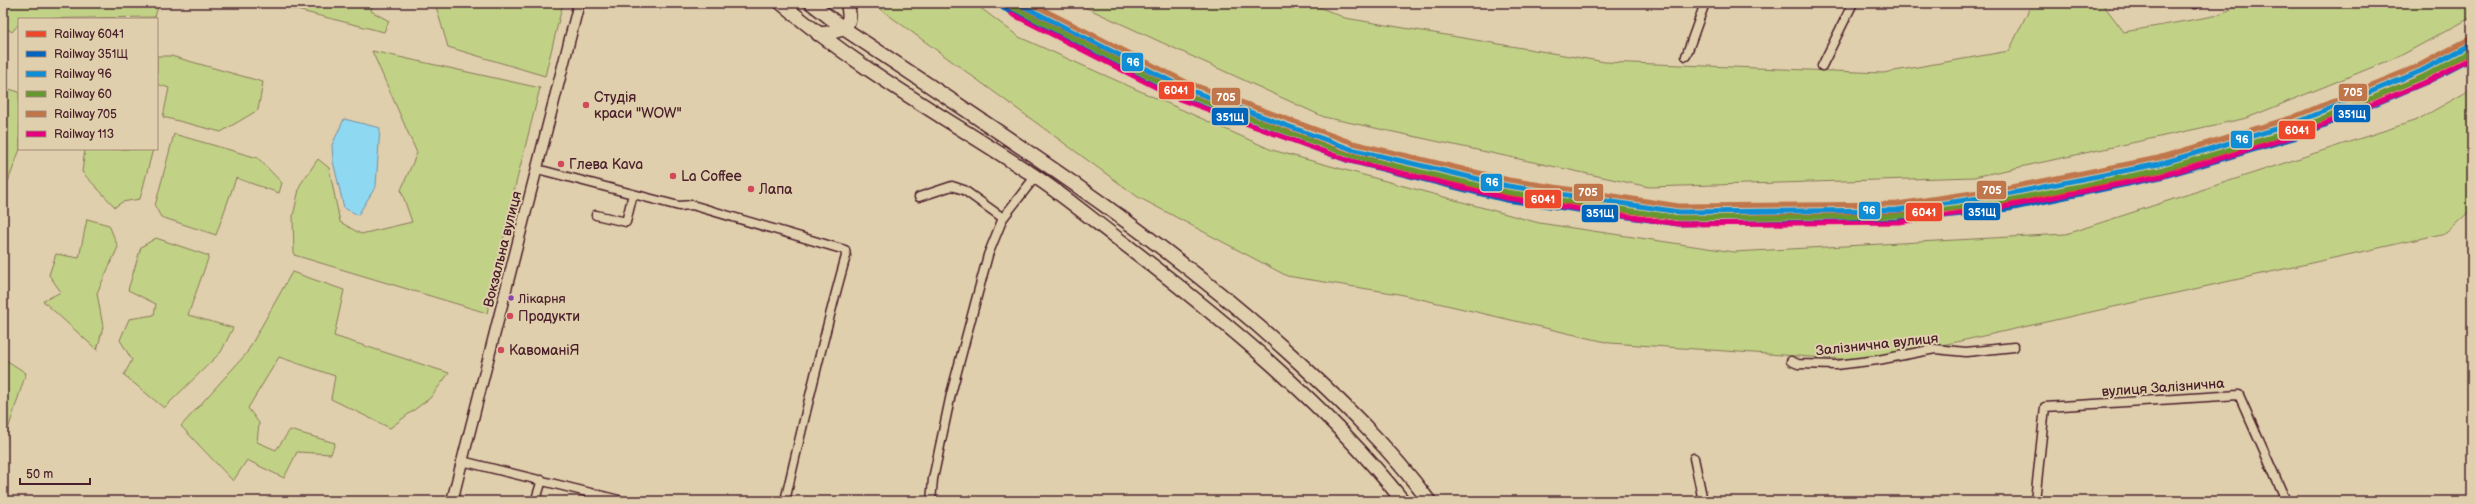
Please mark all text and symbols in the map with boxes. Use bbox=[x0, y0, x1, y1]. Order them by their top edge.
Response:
legend bbox=[18, 18, 158, 150]
text: Railway 6041 bbox=[54, 27, 124, 42]
text: Railway 351Щ bbox=[54, 47, 128, 62]
line badge: 96 bbox=[1121, 52, 1144, 72]
text: 96 bbox=[1126, 56, 1140, 69]
text: Railway 96 bbox=[54, 67, 112, 82]
line badge: 6041 bbox=[1158, 81, 1195, 100]
line badge: 705 bbox=[2338, 83, 2368, 102]
text: 6041 bbox=[1164, 84, 1188, 97]
text: 705 bbox=[2343, 86, 2363, 99]
text: Railway 60 bbox=[54, 87, 112, 102]
line badge: 705 bbox=[1211, 87, 1241, 106]
place label: Студія краси "WOW" bbox=[594, 89, 682, 122]
text: 705 bbox=[1216, 91, 1236, 104]
marker: Студія краси "WOW" bbox=[581, 100, 591, 110]
line badge: 351Щ bbox=[2333, 104, 2371, 123]
text: Railway 705 bbox=[54, 107, 117, 122]
line badge: 351Щ bbox=[1211, 107, 1249, 126]
text: 351Щ bbox=[2338, 108, 2366, 121]
text: 351Щ bbox=[1216, 111, 1244, 124]
line badge: 6041 bbox=[2278, 120, 2316, 140]
text: 6041 bbox=[2285, 124, 2309, 137]
text: Railway 113 bbox=[54, 127, 114, 142]
line badge: 96 bbox=[2230, 130, 2253, 149]
text: 96 bbox=[2235, 133, 2249, 146]
place label: Глева Kava bbox=[569, 156, 643, 173]
marker: Глева Kava bbox=[556, 159, 566, 169]
place label: La Coffee bbox=[681, 168, 742, 185]
marker: La Coffee bbox=[668, 171, 678, 181]
line badge: 96 bbox=[1480, 173, 1503, 192]
text: 96 bbox=[1485, 176, 1499, 189]
line badge: 705 bbox=[1976, 180, 2007, 200]
place label: Лапа bbox=[758, 181, 793, 198]
line badge: 705 bbox=[1573, 183, 1604, 202]
marker: Лапа bbox=[746, 184, 756, 194]
text: 705 bbox=[1982, 184, 2002, 197]
text: 705 bbox=[1578, 186, 1598, 199]
street label: Вокзальна вулиця bbox=[480, 189, 525, 309]
line badge: 6041 bbox=[1524, 189, 1562, 209]
text: 6041 bbox=[1531, 193, 1555, 206]
line badge: 96 bbox=[1858, 201, 1881, 220]
line badge: 6041 bbox=[1905, 202, 1943, 222]
line badge: 351Щ bbox=[1963, 202, 2001, 221]
line badge: 351Щ bbox=[1581, 204, 1619, 223]
text: 96 bbox=[1862, 204, 1876, 217]
text: 6041 bbox=[1912, 206, 1936, 219]
text: 351Щ bbox=[1968, 206, 1996, 219]
text: 351Щ bbox=[1586, 207, 1614, 220]
place label: Лікарня bbox=[517, 291, 566, 307]
marker: Лікарня bbox=[506, 293, 516, 303]
place label: Продукти bbox=[518, 308, 580, 325]
marker: Продукти bbox=[505, 311, 515, 321]
street label: Залізнична вулиця bbox=[1815, 330, 1939, 359]
place label: КавоманіЯ bbox=[509, 342, 580, 359]
marker: КавоманіЯ bbox=[496, 345, 506, 355]
street label: вулиця Залізнична bbox=[2101, 375, 2226, 400]
scale bar bbox=[20, 460, 90, 486]
text: 50 m bbox=[26, 467, 53, 482]

